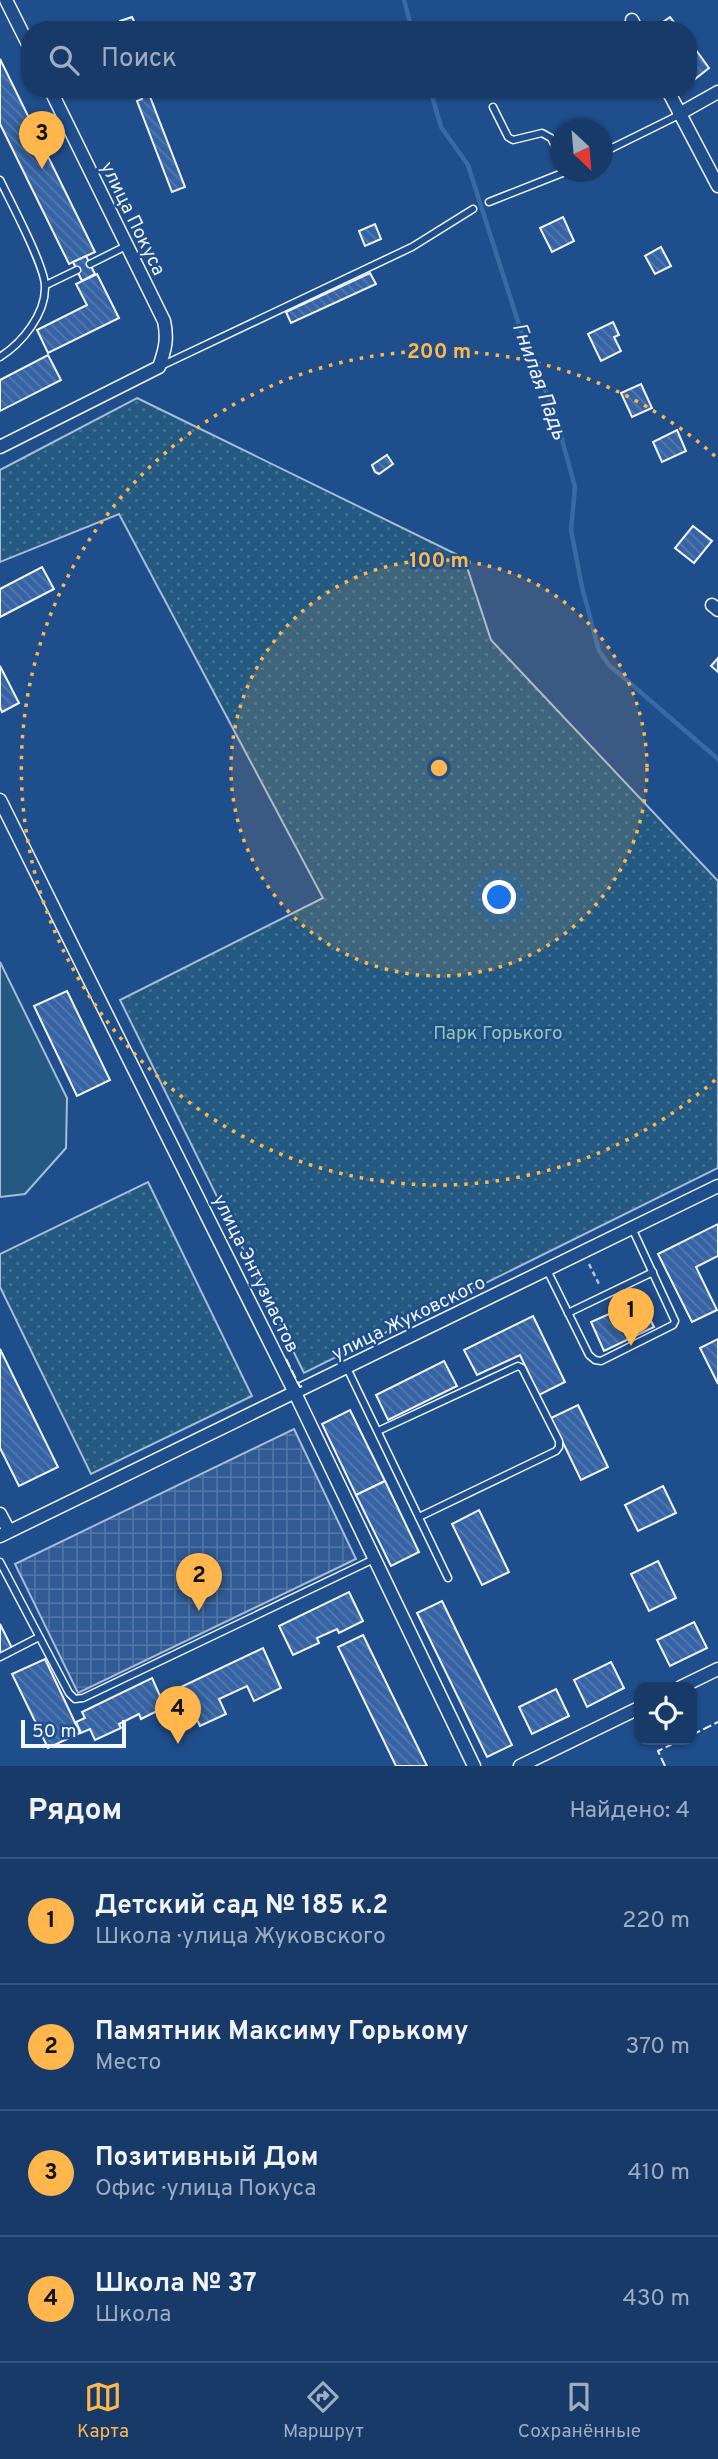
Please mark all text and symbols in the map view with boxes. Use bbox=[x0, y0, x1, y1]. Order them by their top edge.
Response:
search box bbox=[21, 21, 697, 98]
icon: search bbox=[45, 41, 83, 79]
text: Поиск bbox=[101, 43, 177, 76]
pin: 3 bbox=[19, 111, 65, 169]
north arrow bbox=[550, 119, 613, 182]
street label: улица Покуса bbox=[94, 158, 170, 280]
water label: Гнилая Падь bbox=[505, 319, 572, 444]
text: 200 m bbox=[407, 339, 471, 366]
text: 100 m bbox=[409, 548, 469, 575]
centre of rings bbox=[427, 756, 451, 780]
your location bbox=[482, 880, 516, 914]
park label: Парк Горького bbox=[433, 1022, 563, 1046]
street label: улица Энтузиастов bbox=[206, 1191, 304, 1357]
street label: улица Жуковского bbox=[328, 1271, 490, 1366]
pin: 1 bbox=[608, 1288, 654, 1346]
pin: 2 bbox=[176, 1553, 222, 1611]
map controls bbox=[634, 1682, 697, 1745]
button: locate bbox=[634, 1682, 697, 1745]
pin: 4 bbox=[155, 1686, 201, 1744]
scale bar bbox=[21, 1717, 126, 1749]
text: 50 m bbox=[32, 1720, 77, 1744]
text: Рядом bbox=[28, 1793, 122, 1830]
text: Найдено: 4 bbox=[569, 1797, 690, 1826]
text: Детский сад № 185 к.2 bbox=[95, 1890, 388, 1923]
text: 1 bbox=[46, 1907, 56, 1936]
text: 220 m bbox=[622, 1907, 690, 1936]
text: Школа · улица Жуковского bbox=[95, 1923, 386, 1952]
text: Памятник Максиму Горькому bbox=[95, 2016, 468, 2049]
text: 2 bbox=[44, 2033, 58, 2062]
text: 370 m bbox=[625, 2033, 690, 2062]
text: Место bbox=[95, 2049, 161, 2078]
text: Позитивный Дом bbox=[95, 2142, 319, 2175]
text: 3 bbox=[44, 2159, 58, 2188]
text: 410 m bbox=[627, 2159, 690, 2188]
text: Офис · улица Покуса bbox=[95, 2175, 316, 2204]
text: Школа № 37 bbox=[95, 2268, 257, 2301]
text: 4 bbox=[44, 2285, 58, 2314]
text: 430 m bbox=[622, 2285, 690, 2314]
text: Школа bbox=[95, 2301, 171, 2330]
tab: Карта bbox=[77, 2378, 129, 2444]
tab: Маршрут bbox=[283, 2378, 364, 2444]
tab: Сохранённые bbox=[518, 2378, 641, 2444]

